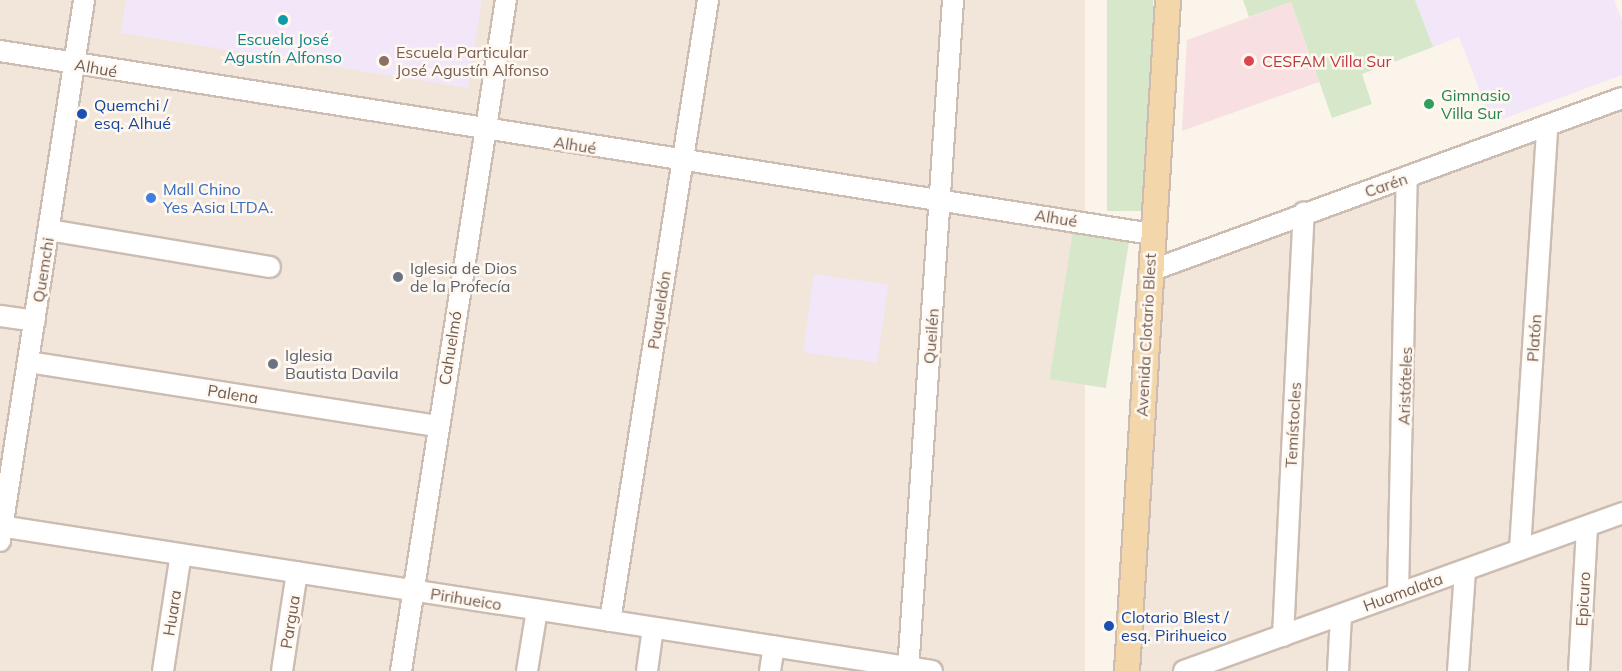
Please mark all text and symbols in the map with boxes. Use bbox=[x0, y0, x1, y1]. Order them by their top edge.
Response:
marker: Escuela José Agustín Alfonso bbox=[276, 13, 290, 27]
place label: Escuela José Agustín Alfonso bbox=[224, 29, 342, 67]
place label: Escuela Particular José Agustín Alfonso bbox=[396, 42, 549, 80]
place label: CESFAM Villa Sur bbox=[1262, 51, 1391, 71]
marker: CESFAM Villa Sur bbox=[1240, 52, 1258, 70]
marker: Escuela Particular José Agustín Alfonso bbox=[377, 54, 391, 68]
street label: Alhué bbox=[73, 55, 119, 81]
place label: Gimnasio Villa Sur bbox=[1441, 85, 1510, 123]
place label: Quemchi / esq. Alhué bbox=[94, 95, 171, 133]
marker: Gimnasio Villa Sur bbox=[1422, 97, 1436, 111]
marker: Quemchi / esq. Alhué bbox=[75, 107, 89, 121]
street label: Alhué bbox=[552, 132, 598, 158]
street label: Carén bbox=[1362, 169, 1410, 201]
place label: Mall Chino Yes Asia LTDA. bbox=[163, 179, 273, 217]
marker: Mall Chino Yes Asia LTDA. bbox=[144, 191, 158, 205]
street label: Alhué bbox=[1033, 205, 1079, 231]
street label: Quemchi bbox=[28, 236, 58, 304]
street label: Avenida Clotario Blest bbox=[1132, 253, 1160, 417]
place label: Iglesia de Dios de la Profecía bbox=[410, 258, 517, 296]
street label: Puqueldón bbox=[643, 269, 675, 351]
marker: Iglesia de Dios de la Profecía bbox=[391, 270, 405, 284]
street label: Queilén bbox=[919, 307, 943, 365]
street label: Cahuelmó bbox=[435, 310, 465, 386]
street label: Platón bbox=[1523, 313, 1545, 363]
place label: Iglesia Bautista Davila bbox=[285, 345, 399, 383]
street label: Aristóteles bbox=[1394, 346, 1416, 426]
marker: Iglesia Bautista Davila bbox=[266, 357, 280, 371]
street label: Palena bbox=[206, 381, 260, 407]
street label: Temístocles bbox=[1281, 382, 1305, 468]
street label: Huamalata bbox=[1361, 569, 1445, 615]
street label: Epicuro bbox=[1572, 571, 1594, 627]
street label: Pirihueico bbox=[429, 584, 503, 614]
street label: Huara bbox=[159, 589, 185, 637]
street label: Pargua bbox=[276, 594, 304, 650]
place label: Clotario Blest / esq. Pirihueico bbox=[1121, 607, 1229, 645]
marker: Clotario Blest / esq. Pirihueico bbox=[1102, 619, 1116, 633]

